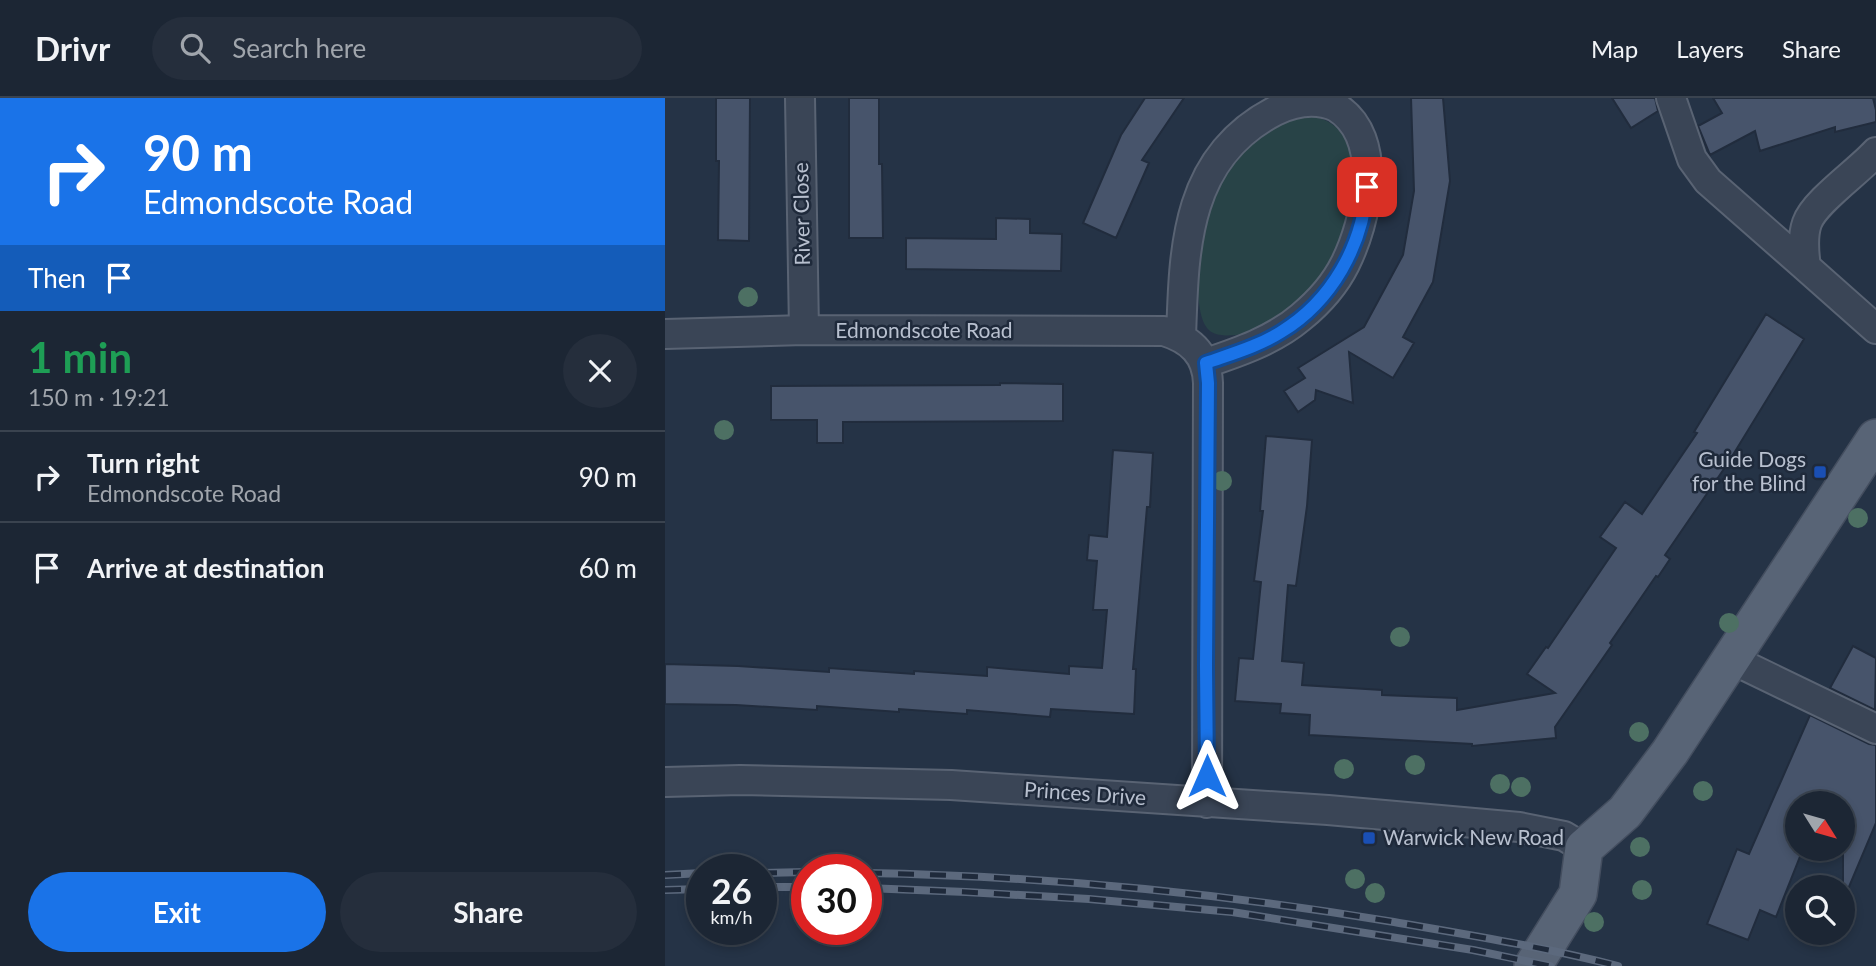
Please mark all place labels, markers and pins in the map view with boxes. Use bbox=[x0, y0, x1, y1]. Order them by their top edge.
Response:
pin bbox=[1337, 157, 1397, 217]
place label: Guide Dogs for the Blind bbox=[1692, 446, 1806, 495]
marker: Guide Dogs for the Blind bbox=[1812, 464, 1828, 480]
place label: Warwick New Road bbox=[1383, 824, 1564, 849]
marker: Warwick New Road bbox=[1361, 830, 1377, 846]

